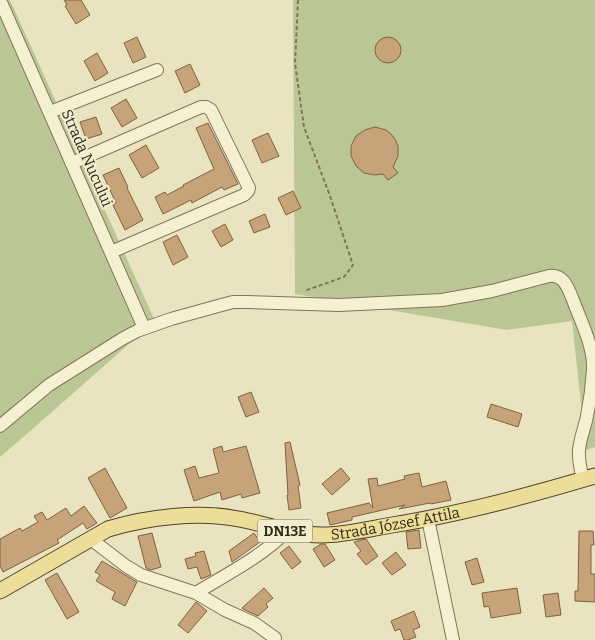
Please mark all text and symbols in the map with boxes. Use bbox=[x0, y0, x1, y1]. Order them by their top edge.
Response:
street label: Strada Nucului bbox=[58, 107, 117, 210]
street label: Strada József Attila bbox=[330, 503, 461, 544]
road number: DN13E bbox=[258, 520, 312, 542]

